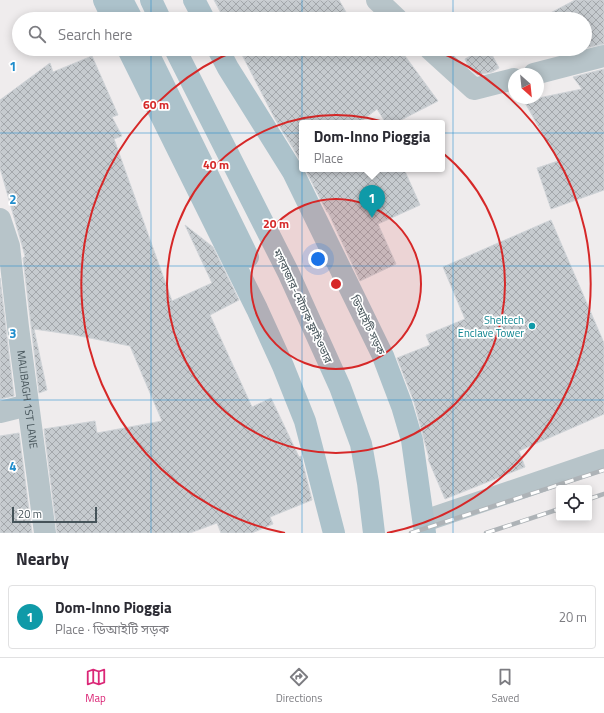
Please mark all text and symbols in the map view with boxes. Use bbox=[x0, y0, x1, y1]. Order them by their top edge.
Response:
search box bbox=[12, 12, 592, 56]
icon: search bbox=[26, 23, 48, 45]
text: Search here bbox=[58, 23, 132, 46]
text: 1 bbox=[9, 56, 17, 76]
north arrow bbox=[508, 68, 544, 104]
text: 60 m bbox=[143, 95, 169, 114]
popup bbox=[299, 120, 445, 172]
text: Dom-Inno Pioggia bbox=[314, 125, 430, 148]
text: Place bbox=[314, 148, 343, 168]
text: 40 m bbox=[203, 155, 229, 174]
pin: 1 bbox=[359, 185, 385, 218]
text: 2 bbox=[9, 189, 17, 209]
text: 20 m bbox=[263, 214, 289, 233]
street label: মগবাজার-মৌচাক ফ্লাইওভার bbox=[269, 245, 337, 366]
your location bbox=[308, 249, 328, 269]
centre of rings bbox=[329, 277, 343, 291]
street label: ডিআইটি সড়ক bbox=[346, 292, 389, 358]
place label: Sheltech Enclave Tower bbox=[458, 312, 524, 341]
marker: Sheltech Enclave Tower bbox=[527, 321, 537, 331]
text: 3 bbox=[9, 323, 17, 343]
street label: MALIBAGH 1ST LANE bbox=[13, 349, 42, 450]
text: 4 bbox=[9, 456, 17, 476]
map controls bbox=[556, 485, 592, 521]
button: locate bbox=[556, 485, 592, 521]
scale bar bbox=[12, 505, 97, 524]
text: 20 m bbox=[18, 506, 42, 522]
text: Nearby bbox=[16, 546, 69, 572]
text: Dom-Inno Pioggia bbox=[55, 596, 172, 619]
text: 1 bbox=[26, 607, 34, 627]
text: 20 m bbox=[559, 607, 587, 627]
text: Place · ডিআইটি সড়ক bbox=[55, 619, 169, 639]
tab: Map bbox=[85, 666, 107, 706]
tab: Directions bbox=[276, 666, 322, 706]
tab: Saved bbox=[491, 666, 519, 706]

